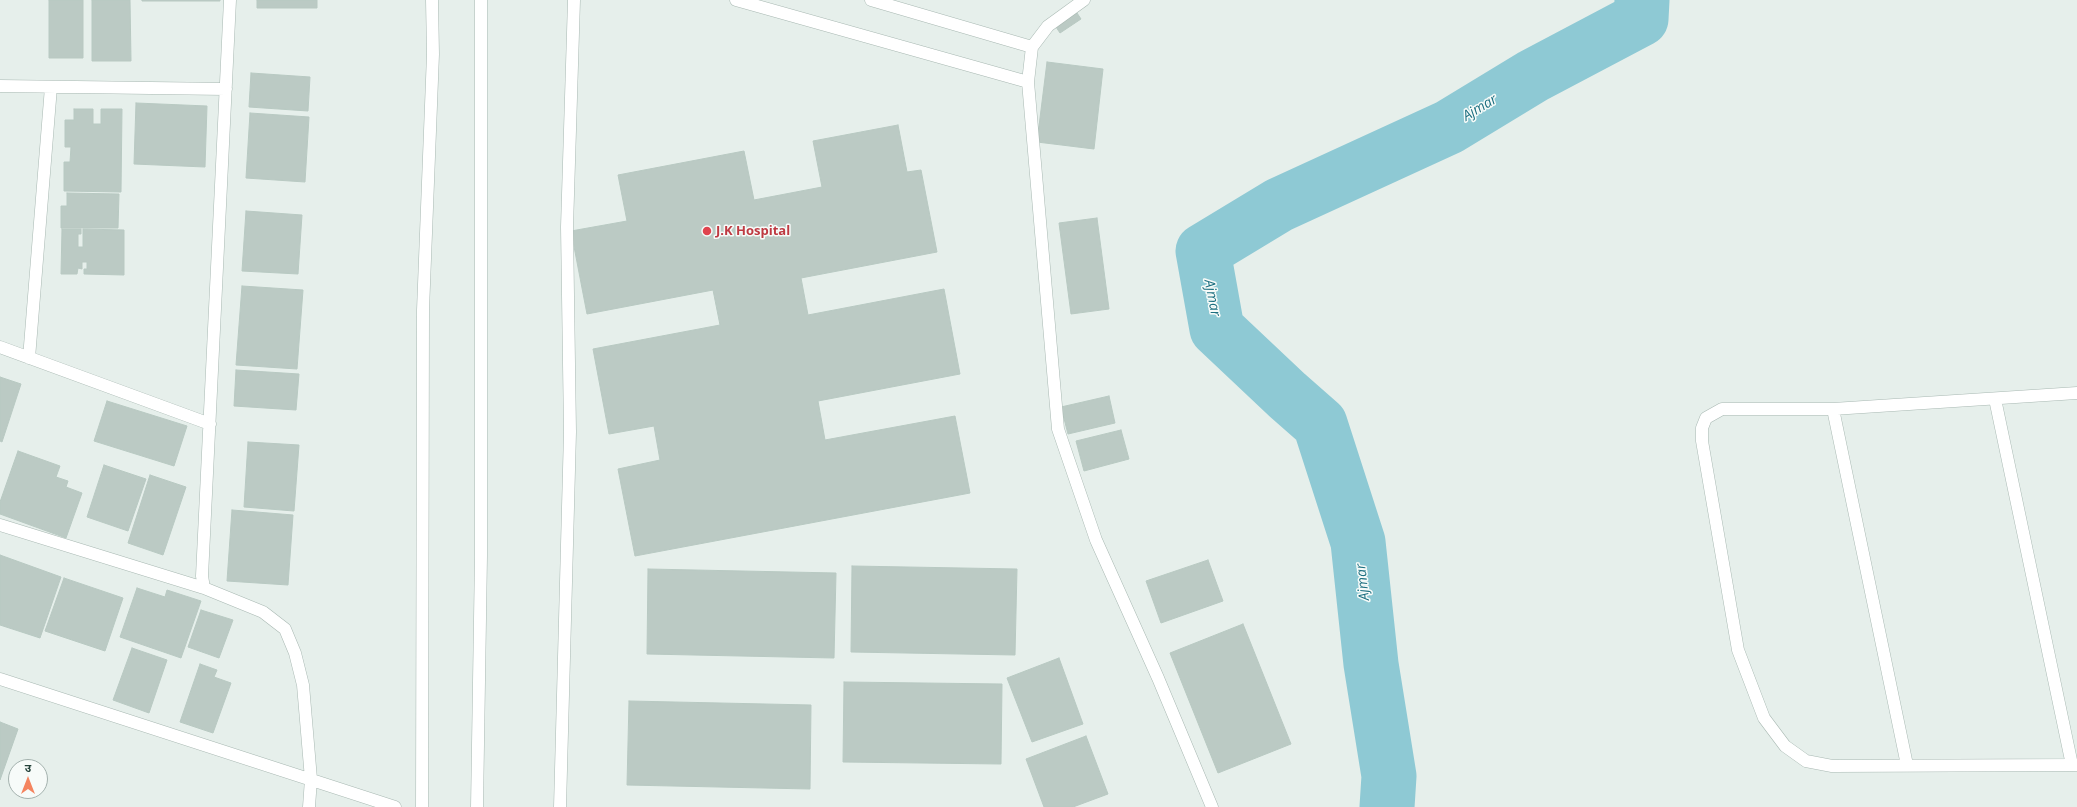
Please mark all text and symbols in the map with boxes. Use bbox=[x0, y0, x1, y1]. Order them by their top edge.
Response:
water label: Ajmar bbox=[1460, 91, 1500, 125]
place label: J.K Hospital bbox=[716, 223, 790, 239]
marker: J.K Hospital bbox=[701, 225, 713, 237]
water label: Ajmar bbox=[1200, 278, 1224, 318]
water label: Ajmar bbox=[1353, 563, 1373, 601]
north arrow bbox=[8, 759, 48, 799]
text: उ bbox=[25, 760, 31, 775]

